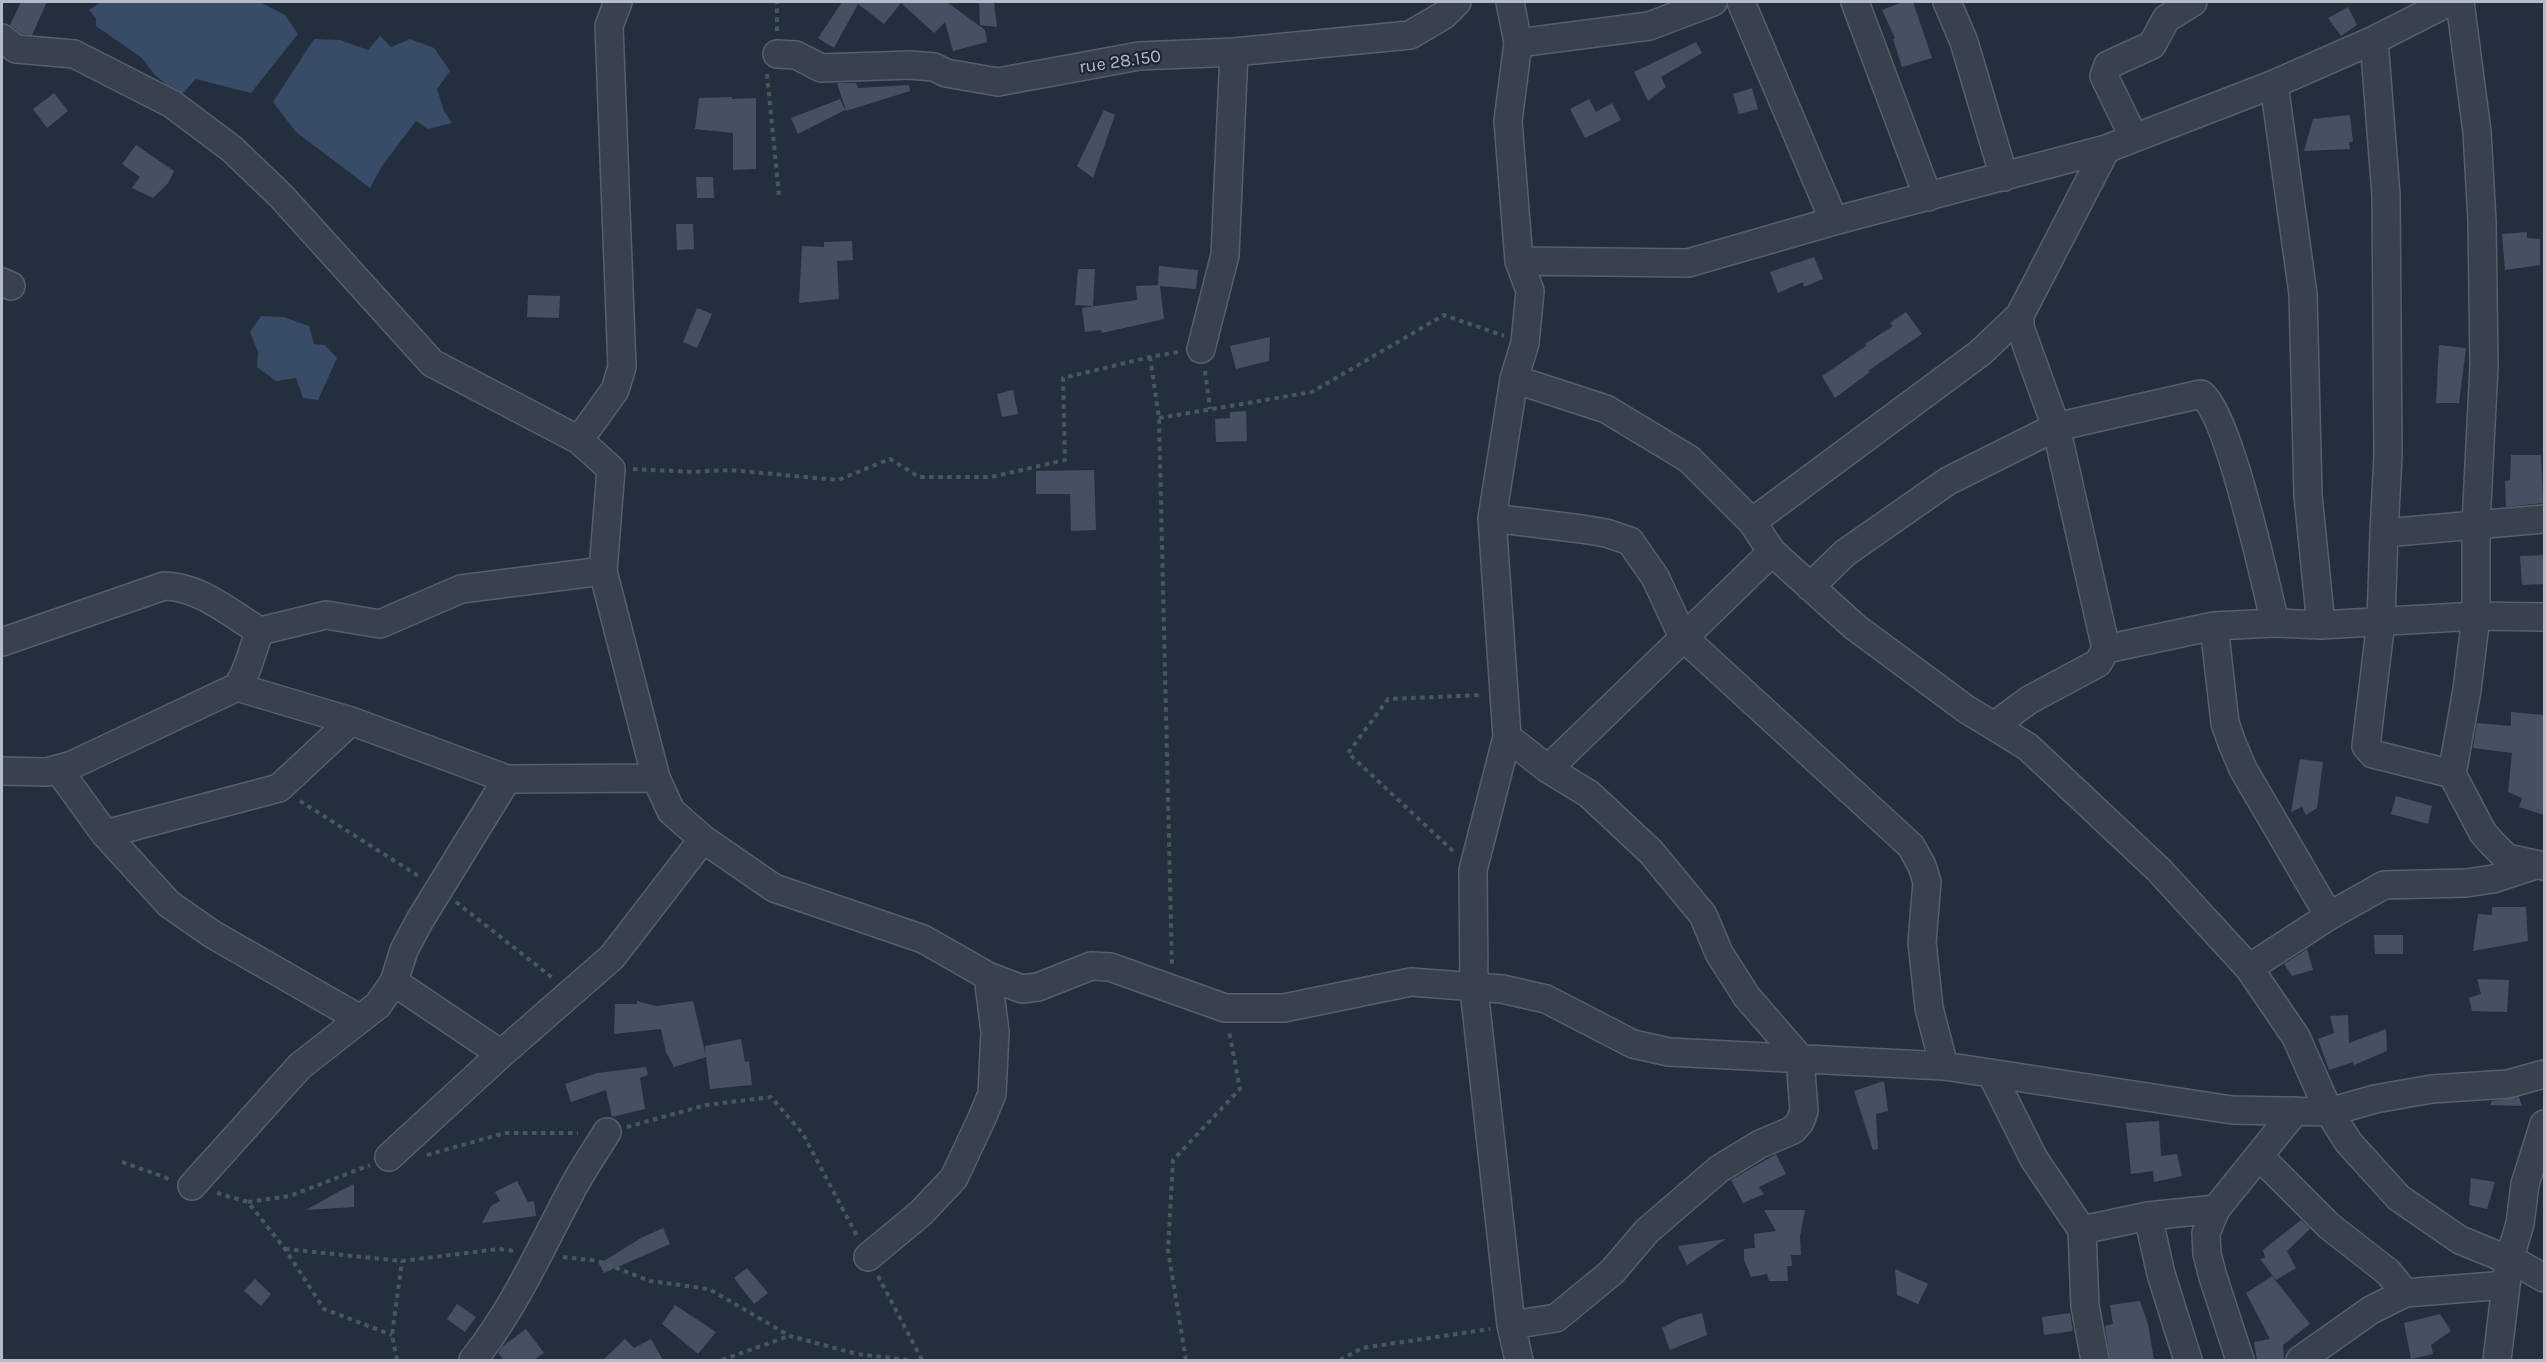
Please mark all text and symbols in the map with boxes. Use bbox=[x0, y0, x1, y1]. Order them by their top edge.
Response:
street label: rue 28.150 bbox=[1078, 46, 1162, 78]

